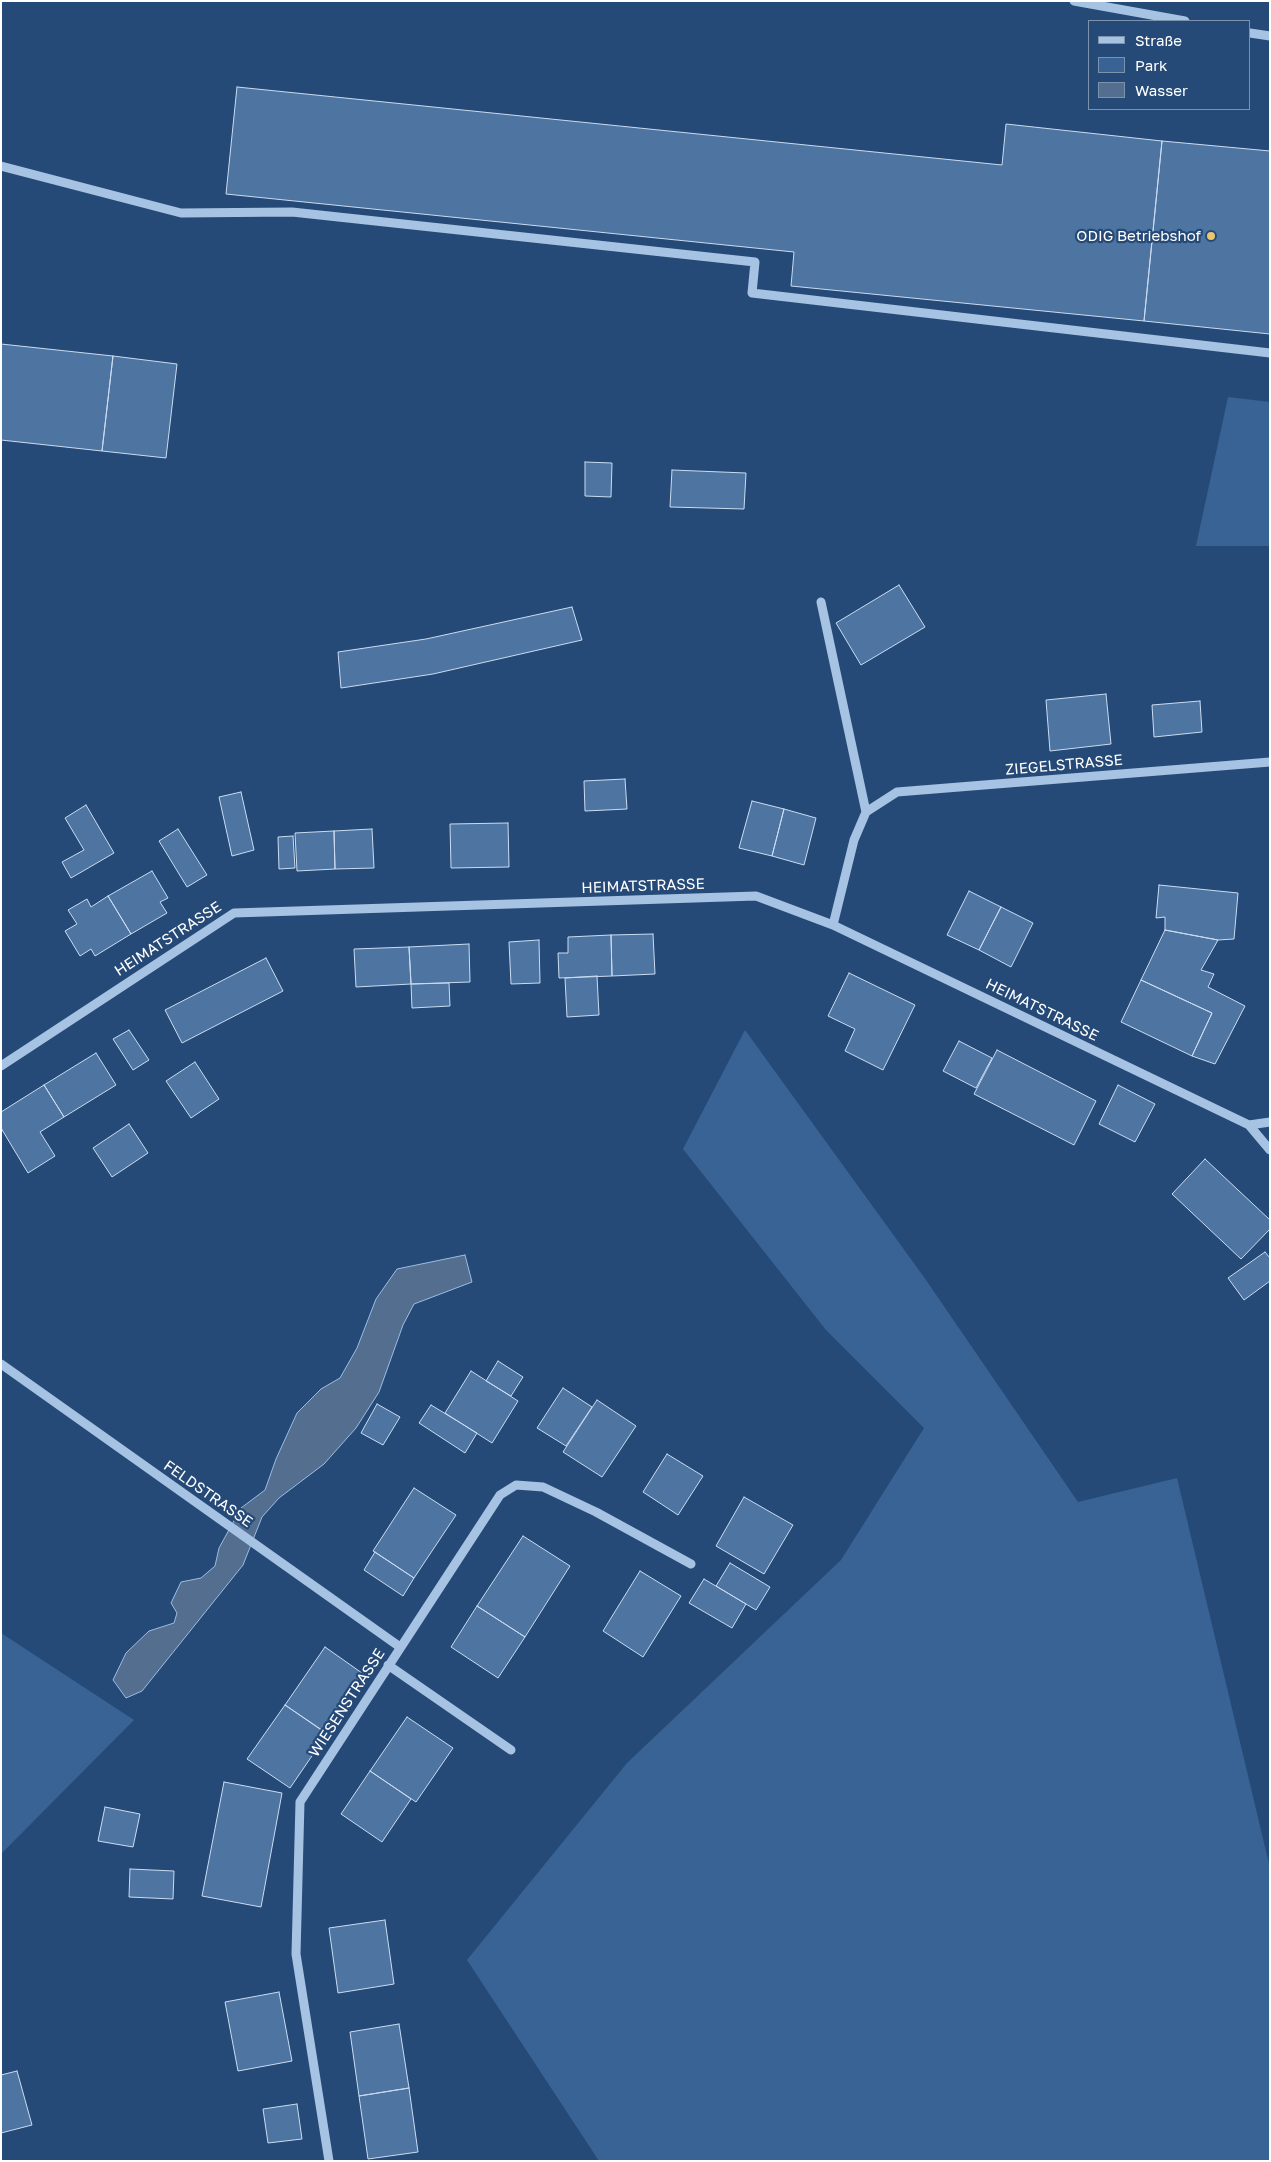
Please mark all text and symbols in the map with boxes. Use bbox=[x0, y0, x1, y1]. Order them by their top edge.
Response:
legend bbox=[1088, 20, 1251, 110]
text: Straße bbox=[1135, 31, 1182, 49]
text: Park bbox=[1135, 56, 1167, 74]
text: Wasser bbox=[1135, 81, 1188, 99]
place label: ODIG Betriebshof bbox=[1076, 227, 1201, 245]
marker: ODIG Betriebshof bbox=[1205, 230, 1217, 242]
street label: ZIEGELSTRASSE bbox=[1004, 751, 1124, 779]
street label: HEIMATSTRASSE bbox=[581, 875, 705, 897]
street label: HEIMATSTRASSE bbox=[111, 898, 225, 980]
street label: HEIMATSTRASSE bbox=[983, 975, 1101, 1045]
street label: FELDSTRASSE bbox=[160, 1457, 256, 1531]
street label: WIESENSTRASSE bbox=[305, 1645, 389, 1761]

